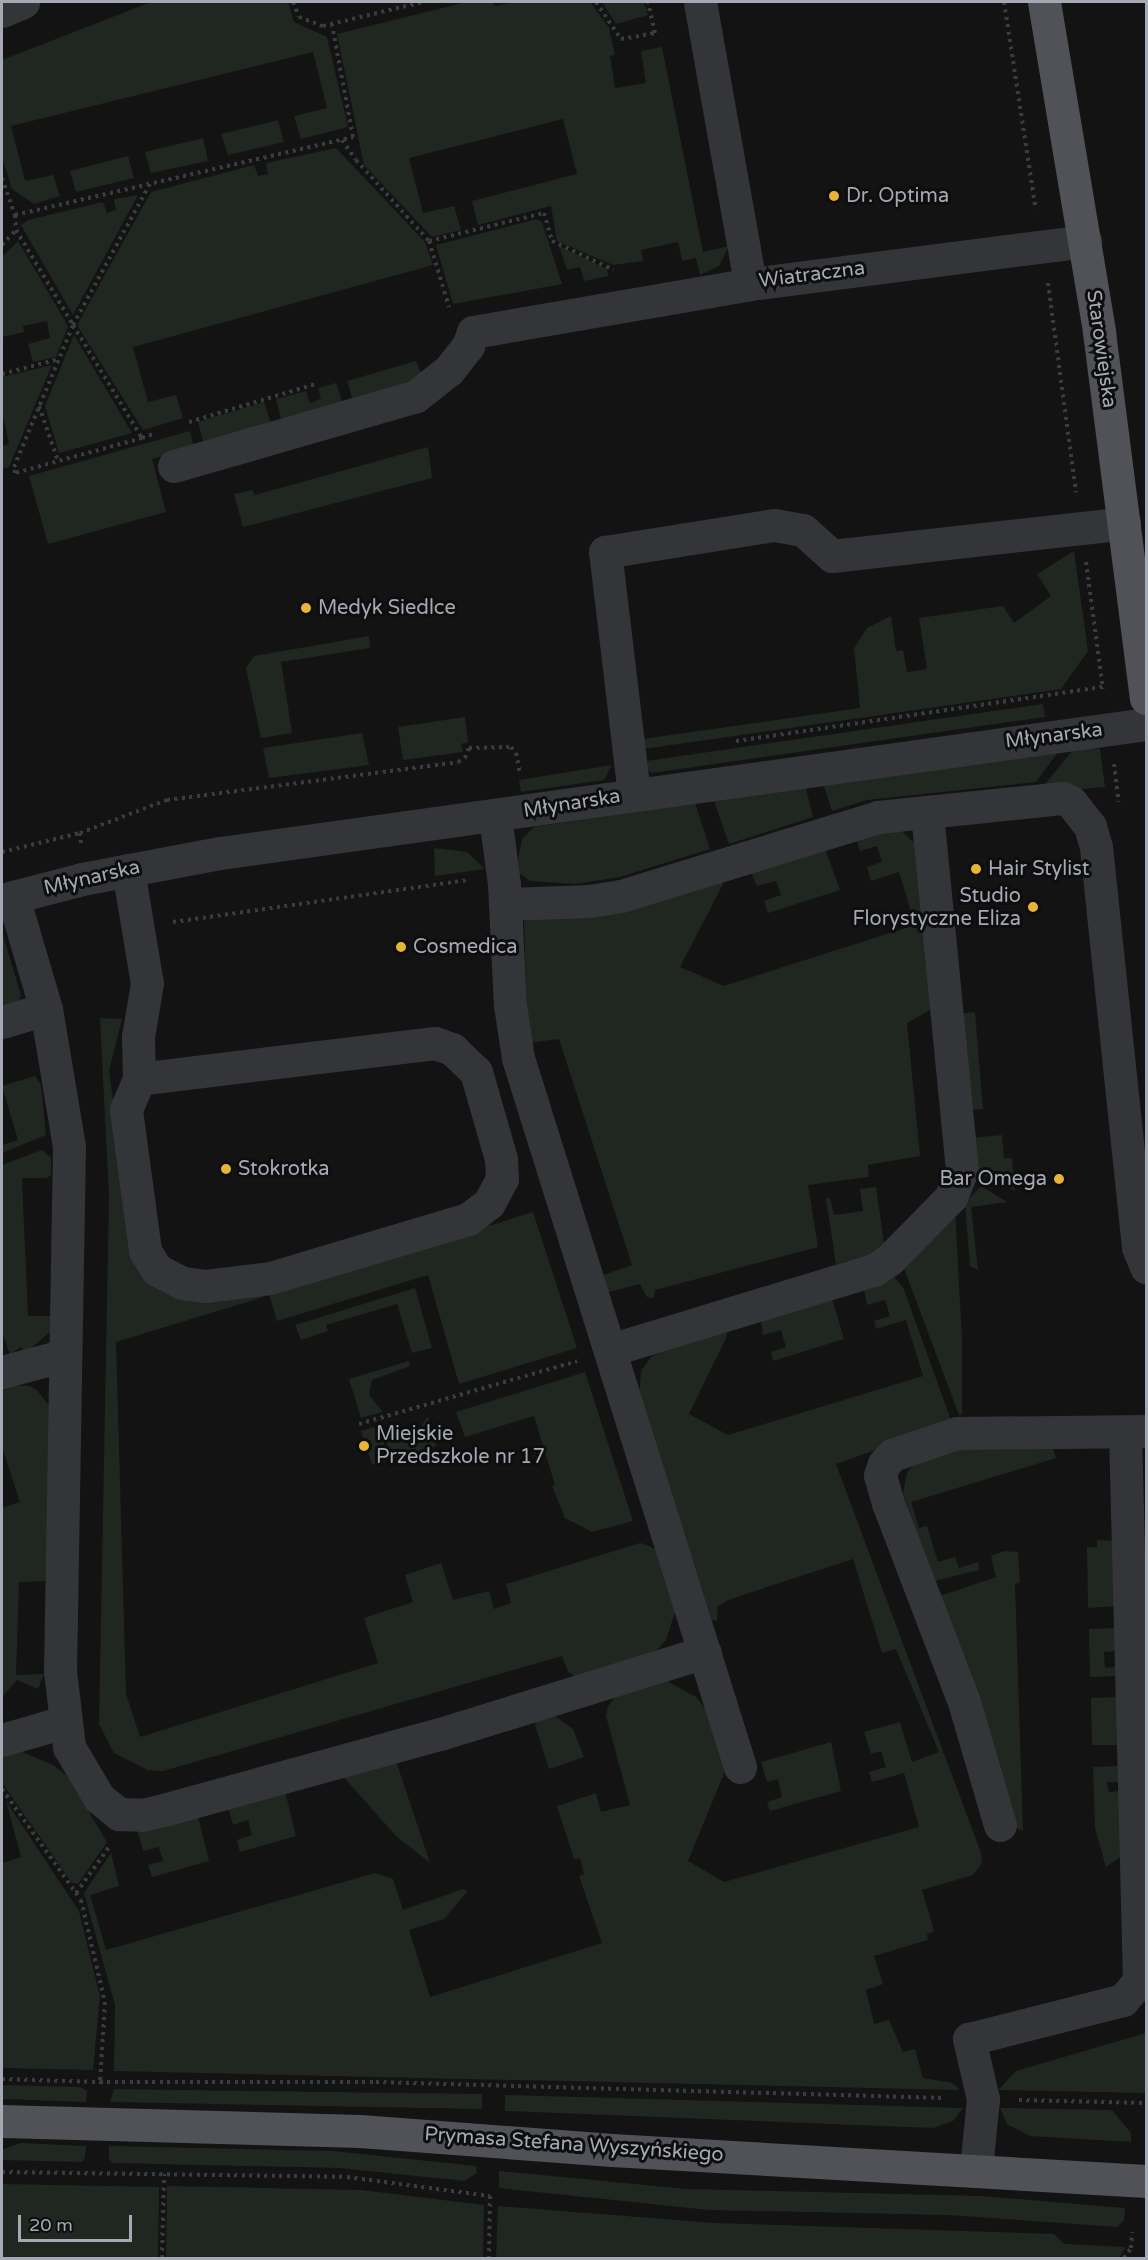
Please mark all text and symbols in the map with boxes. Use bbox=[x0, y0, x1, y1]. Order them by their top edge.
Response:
place label: Dr. Optima bbox=[846, 184, 949, 208]
marker: Dr. Optima bbox=[827, 189, 841, 203]
street label: Wiatraczna bbox=[758, 257, 866, 293]
street label: Starowiejska bbox=[1081, 288, 1121, 410]
place label: Medyk Siedlce bbox=[318, 596, 456, 620]
marker: Medyk Siedlce bbox=[299, 601, 313, 615]
street label: Młynarska bbox=[1004, 718, 1104, 754]
street label: Młynarska bbox=[522, 784, 622, 824]
street label: Młynarska bbox=[42, 855, 142, 901]
place label: Hair Stylist bbox=[988, 857, 1089, 881]
marker: Hair Stylist bbox=[969, 862, 983, 876]
place label: Studio Florystyczne Eliza bbox=[853, 884, 1021, 931]
marker: Studio Florystyczne Eliza bbox=[1026, 900, 1040, 914]
place label: Cosmedica bbox=[413, 935, 518, 959]
marker: Cosmedica bbox=[394, 940, 408, 954]
place label: Stokrotka bbox=[238, 1157, 329, 1181]
marker: Stokrotka bbox=[219, 1162, 233, 1176]
place label: Bar Omega bbox=[939, 1167, 1047, 1191]
marker: Bar Omega bbox=[1052, 1172, 1066, 1186]
place label: Miejskie Przedszkole nr 17 bbox=[376, 1422, 545, 1469]
marker: Miejskie Przedszkole nr 17 bbox=[357, 1439, 371, 1453]
street label: Prymasa Stefana Wyszyńskiego bbox=[424, 2123, 724, 2167]
scale bar bbox=[21, 2203, 135, 2241]
text: 20 m bbox=[29, 2214, 73, 2236]

